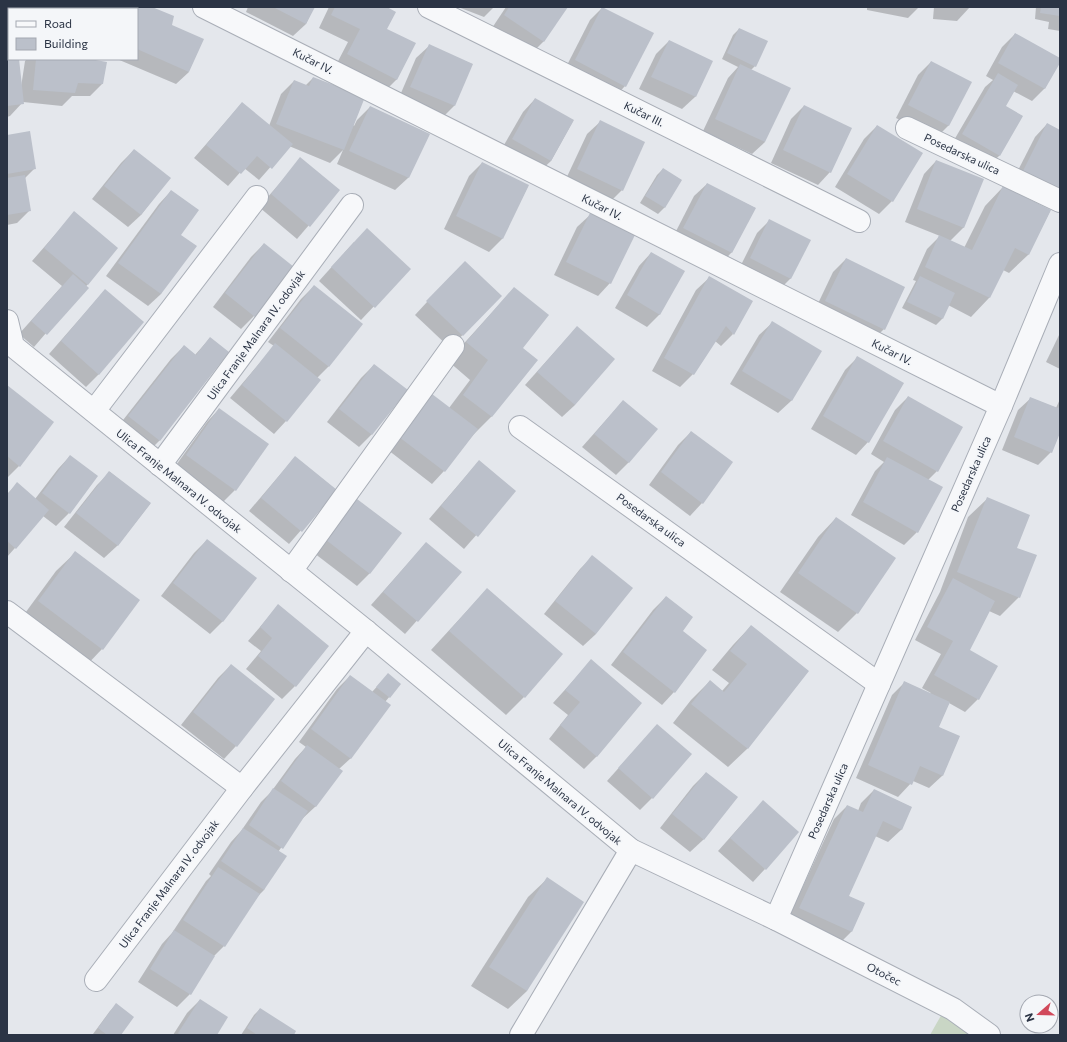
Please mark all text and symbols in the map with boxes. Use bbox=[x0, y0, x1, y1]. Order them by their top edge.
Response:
legend bbox=[8, 8, 138, 60]
text: Road bbox=[44, 16, 72, 30]
text: Building bbox=[44, 36, 88, 50]
street label: Kučar IV. bbox=[291, 45, 336, 76]
street label: Kučar III. bbox=[622, 98, 667, 129]
street label: Posedarska ulica bbox=[922, 130, 1002, 177]
street label: Kučar IV. bbox=[580, 191, 625, 222]
street label: Ulica Franje Malnara IV. odovjak bbox=[204, 267, 307, 402]
street label: Kučar IV. bbox=[870, 336, 915, 367]
street label: Ulica Franje Malnara IV. odvojak bbox=[114, 426, 245, 535]
street label: Posedarska ulica bbox=[948, 434, 993, 514]
street label: Posedarska ulica bbox=[614, 490, 688, 549]
street label: Ulica Franje Malnara IV. odvojak bbox=[496, 736, 625, 847]
street label: Posedarska ulica bbox=[805, 761, 850, 841]
street label: Ulica Franje Malnara IV. odvojak bbox=[116, 817, 221, 950]
street label: Otočec bbox=[865, 959, 904, 988]
north arrow bbox=[1019, 994, 1059, 1034]
text: N bbox=[1022, 1011, 1037, 1024]

